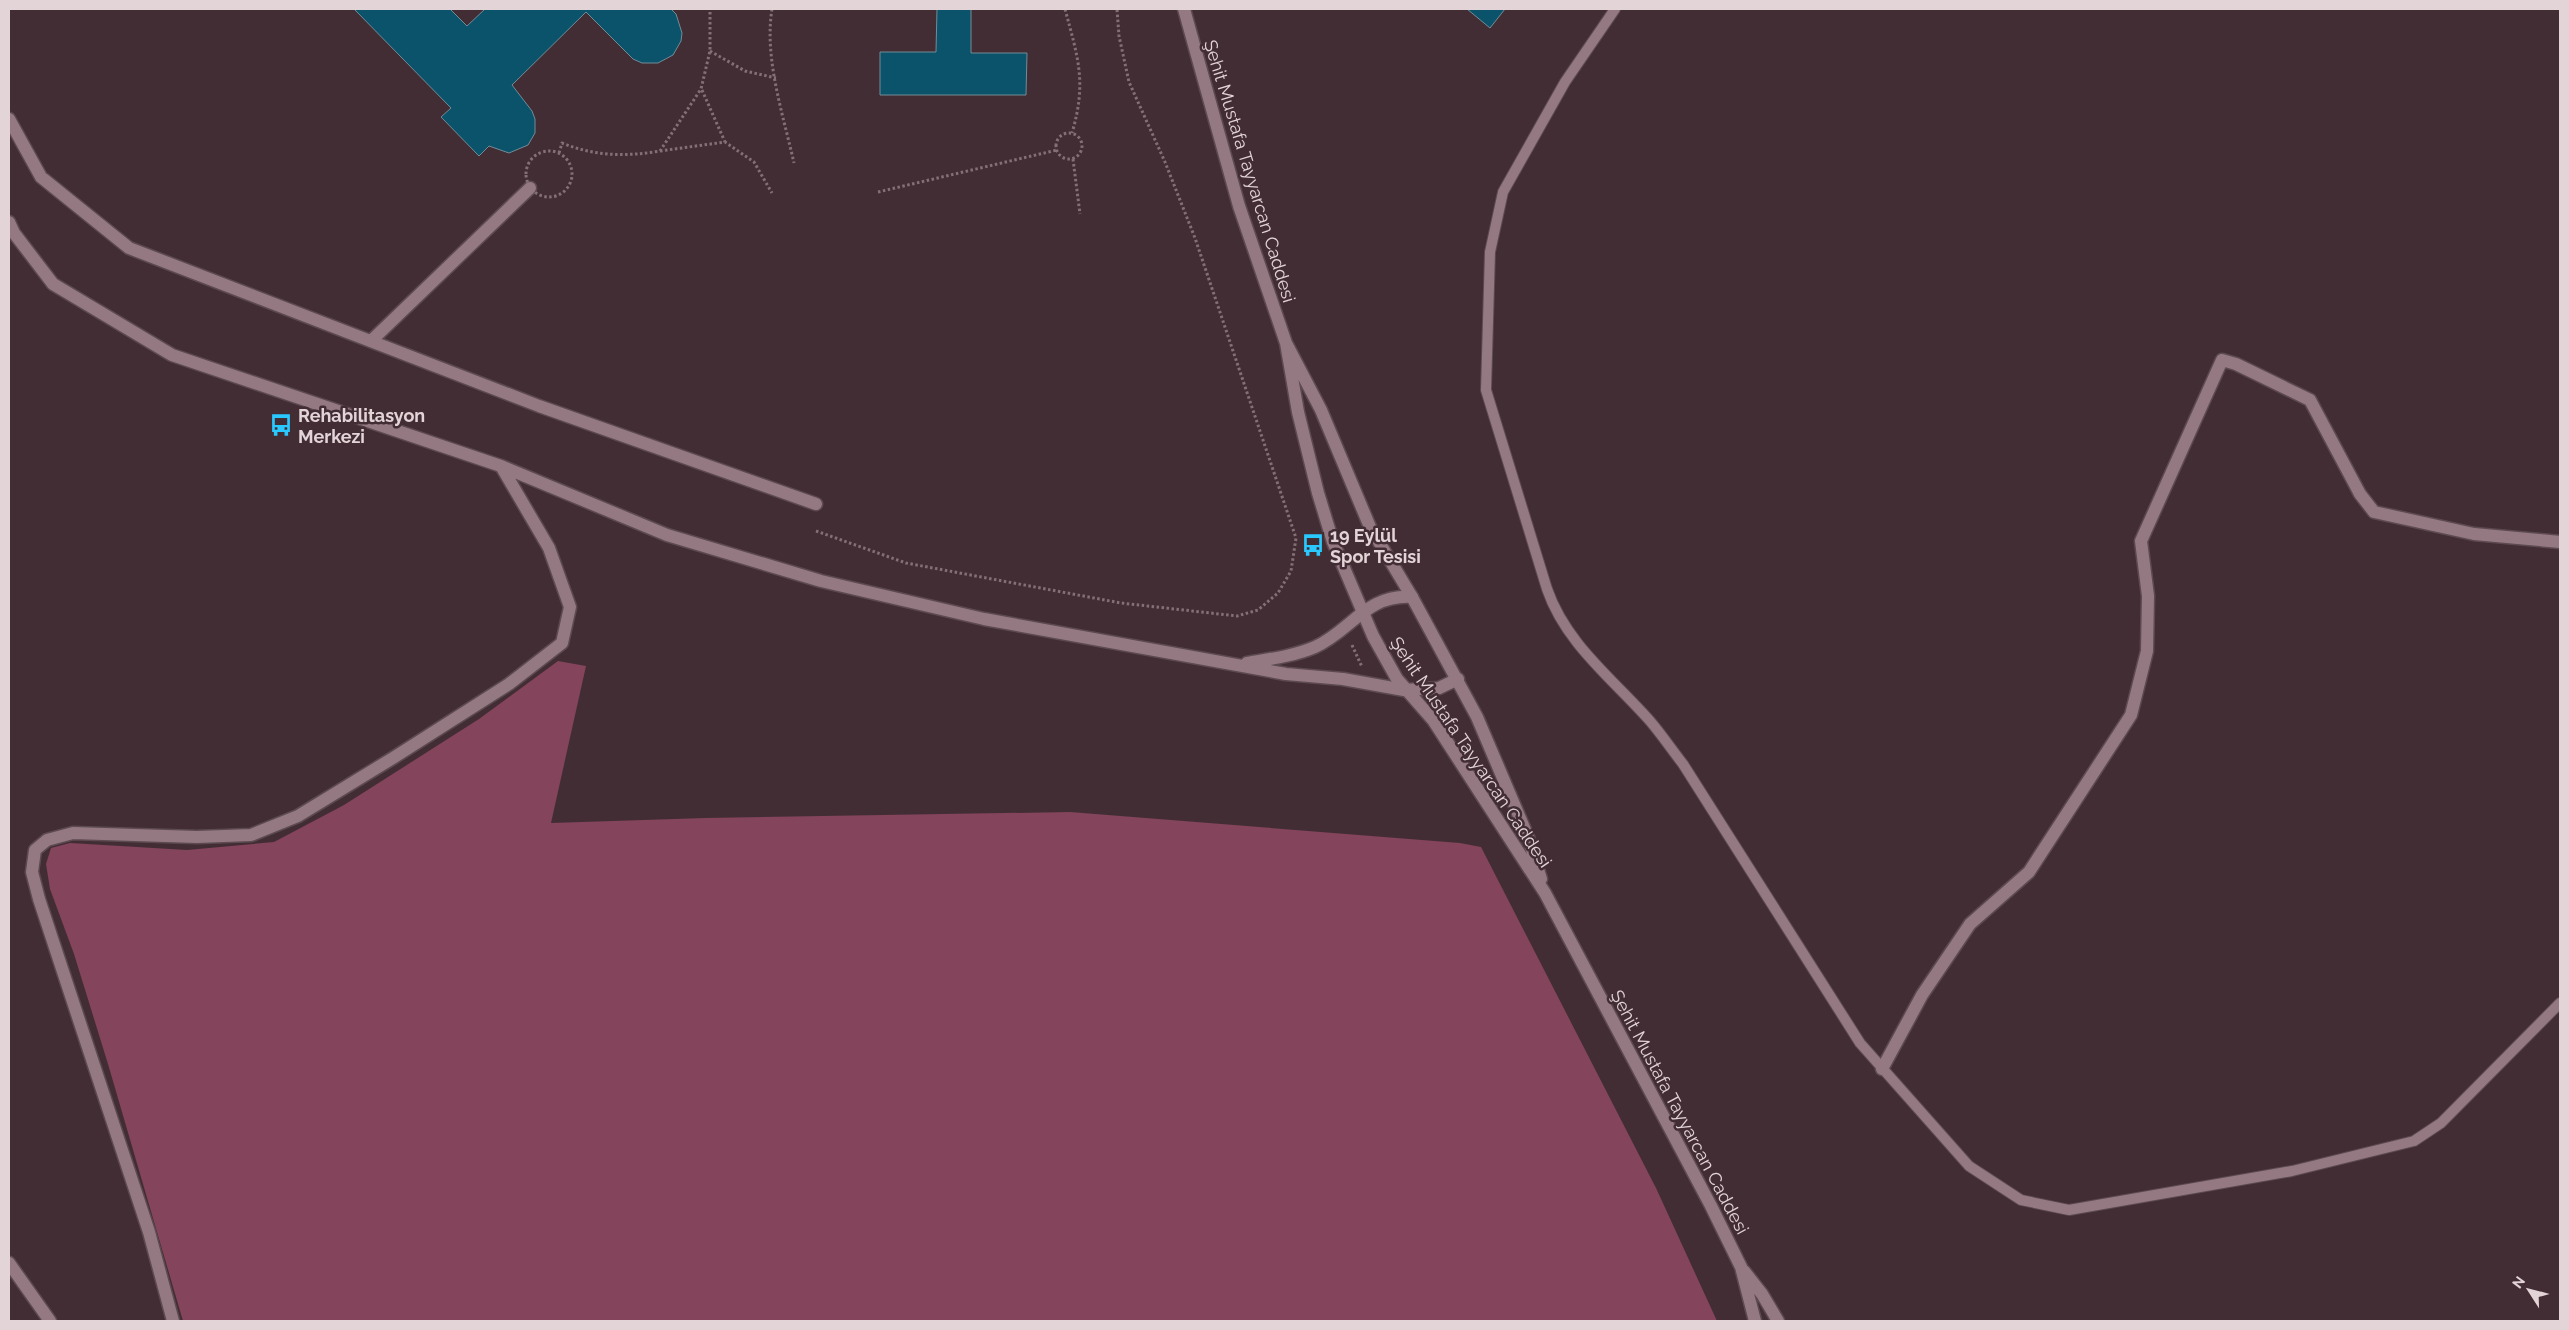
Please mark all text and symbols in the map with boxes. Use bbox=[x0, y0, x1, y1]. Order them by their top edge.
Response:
street label: Şehit Mustafa Tayyarcan Caddesi bbox=[1200, 37, 1300, 305]
place label: Rehabilitasyon Merkezi bbox=[298, 405, 425, 447]
bus stop icon: Rehabilitasyon Merkezi bbox=[268, 412, 294, 438]
place label: 19 Eylül Spor Tesisi bbox=[1330, 525, 1421, 567]
bus stop icon: 19 Eylül Spor Tesisi bbox=[1300, 532, 1326, 558]
street label: Şehit Mustafa Tayyarcan Caddesi bbox=[1386, 633, 1556, 871]
street label: Şehit Mustafa Tayyarcan Caddesi bbox=[1607, 986, 1753, 1238]
north arrow bbox=[2504, 1265, 2554, 1315]
text: N bbox=[2509, 1273, 2528, 1291]

